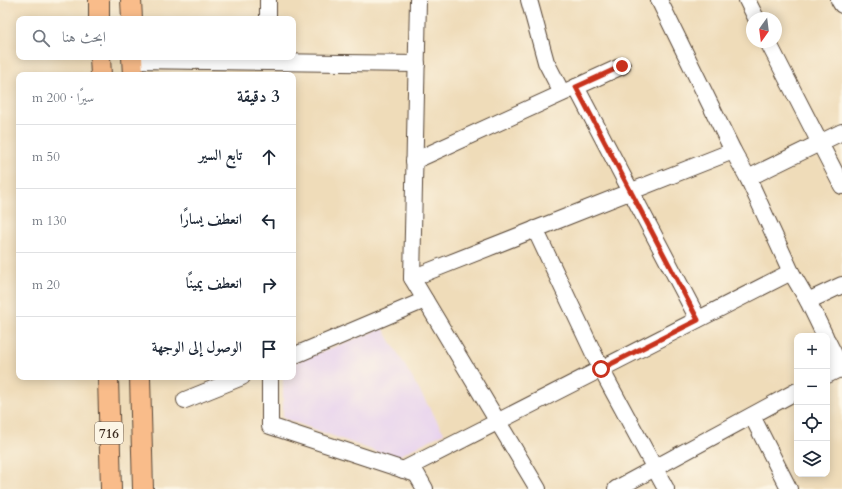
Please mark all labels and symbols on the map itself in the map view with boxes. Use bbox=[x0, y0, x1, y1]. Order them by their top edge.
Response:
north arrow bbox=[746, 12, 782, 48]
route end bbox=[613, 57, 631, 75]
route start bbox=[592, 360, 610, 378]
road number: 716 bbox=[95, 422, 123, 444]

